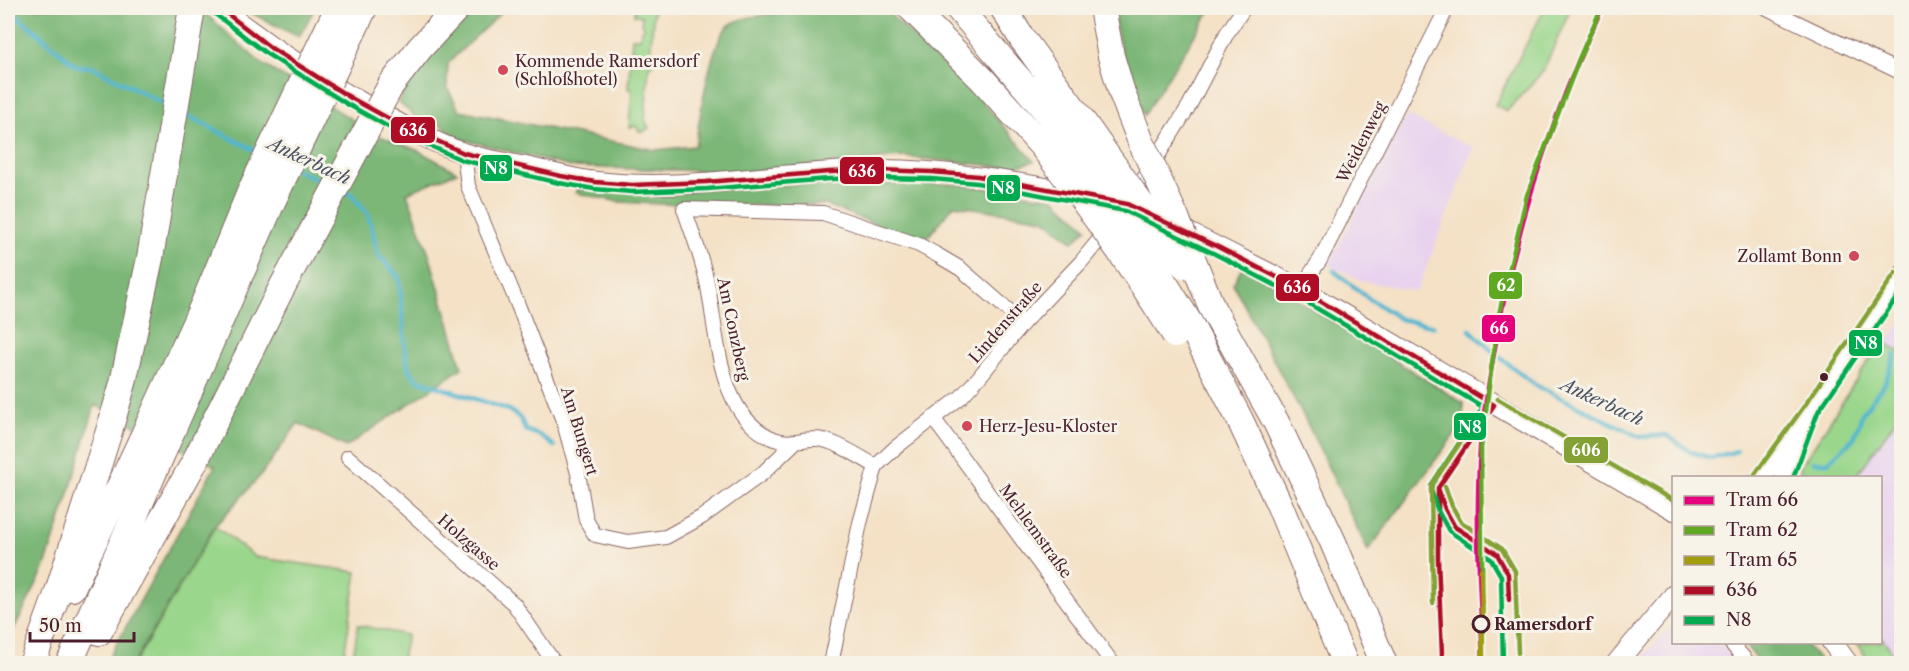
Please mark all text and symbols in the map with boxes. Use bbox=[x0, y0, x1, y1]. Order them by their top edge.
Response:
place label: Kommende Ramersdorf (Schloßhotel) bbox=[515, 51, 700, 89]
marker: Kommende Ramersdorf (Schloßhotel) bbox=[496, 63, 510, 77]
street label: Weidenweg bbox=[1332, 98, 1390, 187]
line badge: 636 bbox=[390, 116, 436, 144]
text: 636 bbox=[399, 120, 428, 140]
water label: Ankerbach bbox=[261, 131, 354, 190]
line badge: N8 bbox=[479, 154, 513, 182]
line badge: 636 bbox=[839, 156, 885, 185]
text: N8 bbox=[484, 158, 508, 178]
text: 636 bbox=[848, 161, 877, 181]
line badge: N8 bbox=[986, 174, 1021, 202]
text: N8 bbox=[991, 178, 1015, 198]
place label: Zollamt Bonn bbox=[1738, 246, 1842, 266]
marker: Zollamt Bonn bbox=[1847, 249, 1861, 263]
line badge: 62 bbox=[1488, 271, 1523, 300]
line badge: 636 bbox=[1275, 273, 1320, 302]
street label: Am Conzberg bbox=[713, 275, 755, 383]
text: 62 bbox=[1496, 275, 1516, 295]
street label: Lindenstraße bbox=[964, 277, 1046, 367]
text: 636 bbox=[1283, 277, 1312, 297]
line badge: 66 bbox=[1481, 314, 1516, 343]
text: 66 bbox=[1489, 318, 1509, 338]
line badge: N8 bbox=[1848, 329, 1883, 357]
text: N8 bbox=[1854, 333, 1878, 353]
unlabelled marker bbox=[1818, 371, 1830, 383]
water label: Ankerbach bbox=[1554, 372, 1647, 431]
street label: Am Bungert bbox=[557, 383, 603, 478]
line badge: N8 bbox=[1453, 412, 1487, 441]
place label: Herz-Jesu-Kloster bbox=[979, 416, 1118, 436]
text: N8 bbox=[1458, 417, 1482, 437]
marker: Herz-Jesu-Kloster bbox=[960, 419, 974, 433]
line badge: 606 bbox=[1563, 436, 1609, 464]
text: 606 bbox=[1571, 440, 1601, 460]
legend bbox=[1672, 476, 1882, 644]
street label: Mehlemstraße bbox=[995, 480, 1077, 582]
text: Tram 66 bbox=[1726, 489, 1798, 511]
street label: Holzgasse bbox=[434, 510, 504, 574]
text: Tram 62 bbox=[1726, 519, 1798, 541]
text: Tram 65 bbox=[1726, 549, 1797, 571]
text: 636 bbox=[1726, 579, 1757, 601]
scale bar bbox=[30, 605, 134, 643]
text: N8 bbox=[1726, 609, 1752, 631]
place label: Ramersdorf bbox=[1494, 614, 1594, 634]
text: 50 m bbox=[39, 615, 82, 637]
marker: Ramersdorf bbox=[1472, 615, 1490, 633]

